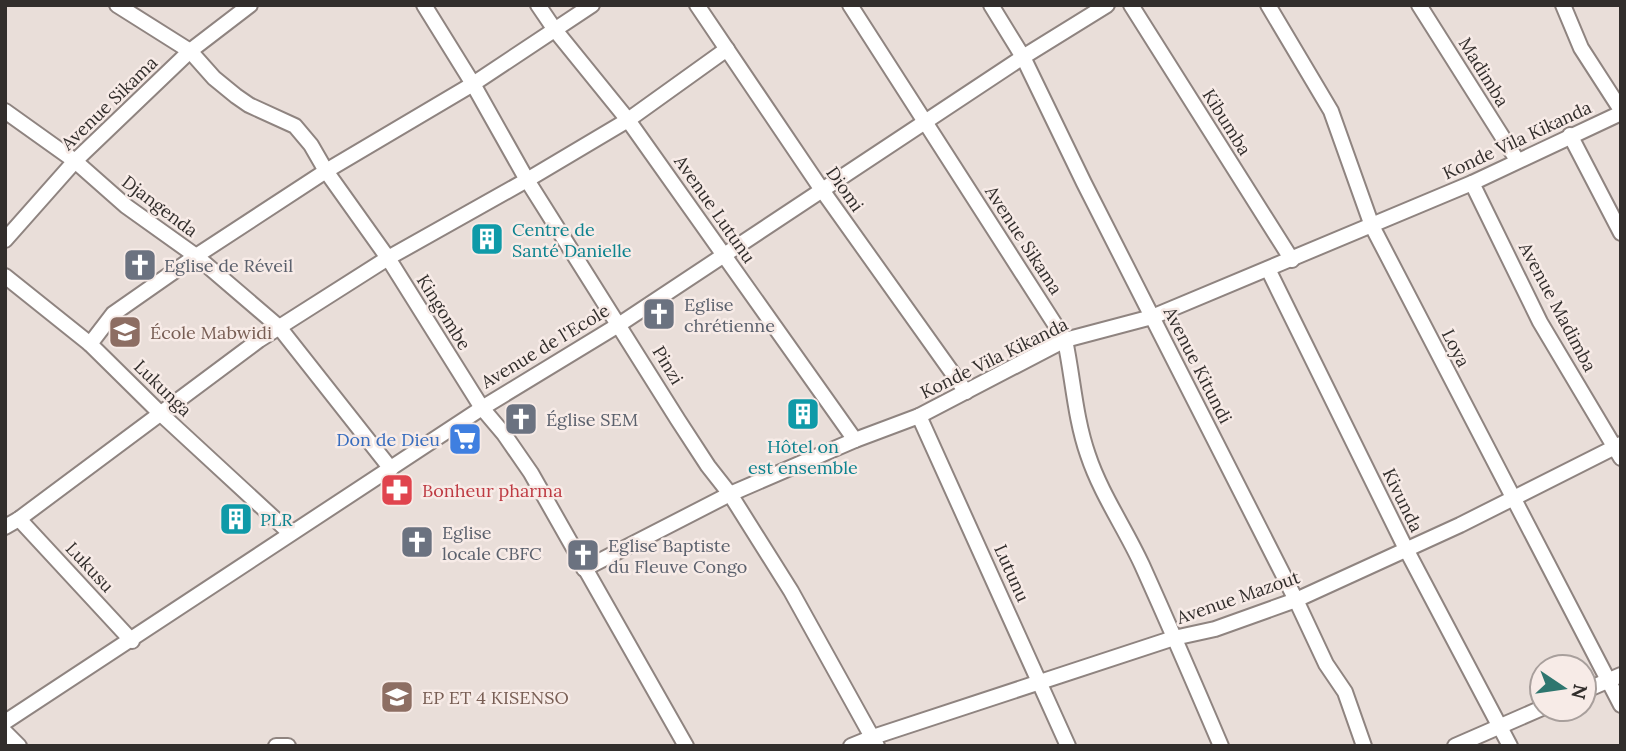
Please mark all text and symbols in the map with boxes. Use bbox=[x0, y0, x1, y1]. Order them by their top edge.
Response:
street label: Madimba bbox=[1454, 33, 1514, 111]
street label: Avenue Sikama bbox=[55, 51, 162, 155]
street label: Kibumba bbox=[1198, 84, 1256, 160]
street label: Konde Vila Kikanda bbox=[1439, 95, 1595, 185]
street label: Avenue Lutunu bbox=[669, 150, 761, 268]
street label: Diomi bbox=[821, 162, 869, 216]
street label: Djangenda bbox=[118, 170, 202, 242]
street label: Avenue Sikama bbox=[980, 180, 1068, 299]
place label: Centre de Santé Danielle bbox=[512, 218, 632, 262]
building icon: Centre de Santé Danielle bbox=[468, 220, 506, 258]
street label: Avenue Madimba bbox=[1514, 237, 1602, 376]
church icon: Eglise de Réveil bbox=[121, 246, 159, 284]
place label: Eglise de Réveil bbox=[164, 254, 293, 277]
street label: Kingombe bbox=[412, 270, 476, 354]
place label: Eglise chrétienne bbox=[684, 293, 775, 337]
church icon: Eglise chrétienne bbox=[640, 295, 678, 333]
street label: Avenue de l'Ecole bbox=[476, 299, 614, 394]
street label: Avenue Kitundi bbox=[1158, 302, 1237, 427]
street label: Konde Vila Kikanda bbox=[916, 312, 1072, 404]
school or university icon: École Mabwidi bbox=[106, 313, 144, 351]
place label: École Mabwidi bbox=[150, 321, 272, 344]
street label: Loya bbox=[1437, 325, 1475, 371]
street label: Pinzi bbox=[648, 341, 688, 389]
street label: Lukunga bbox=[129, 355, 197, 421]
building icon: Hôtel on est ensemble bbox=[784, 395, 822, 433]
church icon: Église SEM bbox=[502, 400, 540, 438]
place label: Église SEM bbox=[546, 408, 638, 431]
supermarket icon: Don de Dieu bbox=[446, 420, 484, 458]
place label: Don de Dieu bbox=[336, 428, 440, 451]
place label: Hôtel on est ensemble bbox=[748, 435, 858, 479]
street label: Kivunda bbox=[1378, 464, 1428, 536]
pharmacy icon: Bonheur pharma bbox=[378, 471, 416, 509]
place label: Bonheur pharma bbox=[422, 479, 562, 502]
building icon: PLR bbox=[217, 500, 255, 538]
place label: PLR bbox=[260, 508, 293, 531]
place label: Eglise locale CBFC bbox=[442, 521, 542, 565]
church icon: Eglise locale CBFC bbox=[398, 523, 436, 561]
place label: Eglise Baptiste du Fleuve Congo bbox=[608, 534, 747, 578]
church icon: Eglise Baptiste du Fleuve Congo bbox=[564, 536, 602, 574]
street label: Lukusu bbox=[61, 537, 119, 597]
street label: Lutunu bbox=[989, 541, 1035, 606]
street label: Avenue Mazout bbox=[1172, 565, 1303, 629]
north arrow bbox=[1528, 653, 1598, 723]
school or university icon: EP ET 4 KISENSO bbox=[378, 678, 416, 716]
text: N bbox=[1566, 682, 1593, 702]
place label: EP ET 4 KISENSO bbox=[422, 686, 569, 709]

